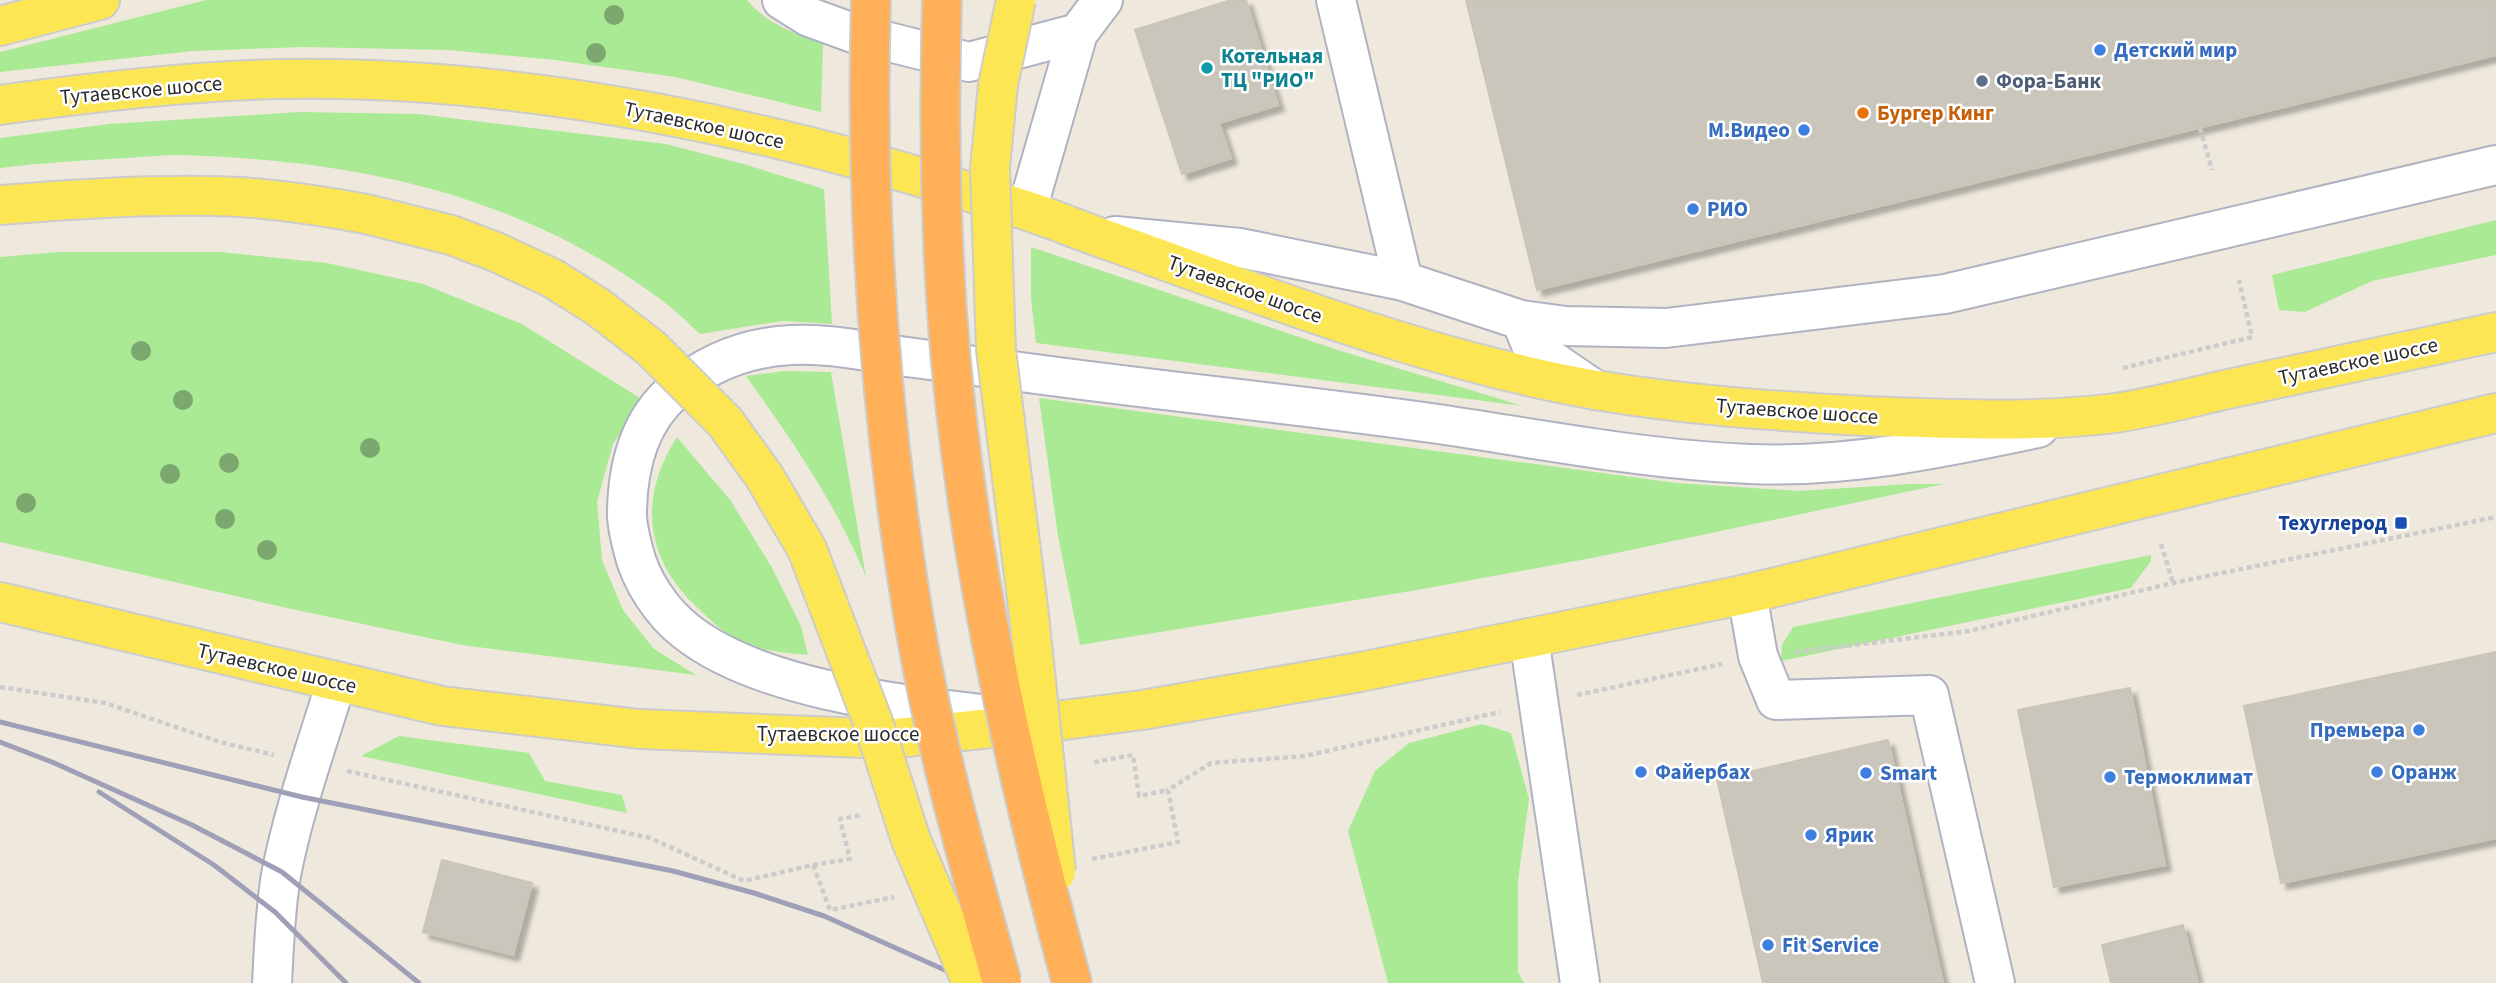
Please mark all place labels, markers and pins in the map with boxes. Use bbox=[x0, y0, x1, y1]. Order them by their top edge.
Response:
place label: Детский мир bbox=[2114, 35, 2237, 65]
place label: Котельная ТЦ "РИО" bbox=[1221, 41, 1323, 95]
marker: Детский мир bbox=[2092, 42, 2108, 58]
marker: Котельная ТЦ "РИО" bbox=[1199, 60, 1215, 76]
place label: Фора-Банк bbox=[1996, 66, 2101, 96]
marker: Фора-Банк bbox=[1974, 73, 1990, 89]
place label: Бургер Кинг bbox=[1877, 98, 1994, 128]
marker: Бургер Кинг bbox=[1855, 105, 1871, 121]
place label: М.Видео bbox=[1708, 115, 1790, 145]
marker: М.Видео bbox=[1796, 122, 1812, 138]
place label: РИО bbox=[1707, 194, 1748, 224]
marker: РИО bbox=[1685, 201, 1701, 217]
place label: Техуглерод bbox=[2278, 508, 2388, 538]
marker: Техуглерод bbox=[2393, 515, 2409, 531]
place label: Премьера bbox=[2310, 715, 2405, 745]
marker: Премьера bbox=[2411, 722, 2427, 738]
place label: Файербах bbox=[1655, 757, 1750, 787]
place label: Оранж bbox=[2391, 757, 2456, 787]
place label: Smart bbox=[1880, 758, 1937, 788]
place label: Термоклимат bbox=[2124, 762, 2253, 792]
marker: Файербах bbox=[1633, 764, 1649, 780]
marker: Оранж bbox=[2369, 764, 2385, 780]
marker: Smart bbox=[1858, 765, 1874, 781]
marker: Термоклимат bbox=[2102, 769, 2118, 785]
place label: Ярик bbox=[1825, 820, 1874, 850]
marker: Ярик bbox=[1803, 827, 1819, 843]
place label: Fit Service bbox=[1782, 930, 1879, 960]
marker: Fit Service bbox=[1760, 937, 1776, 953]

